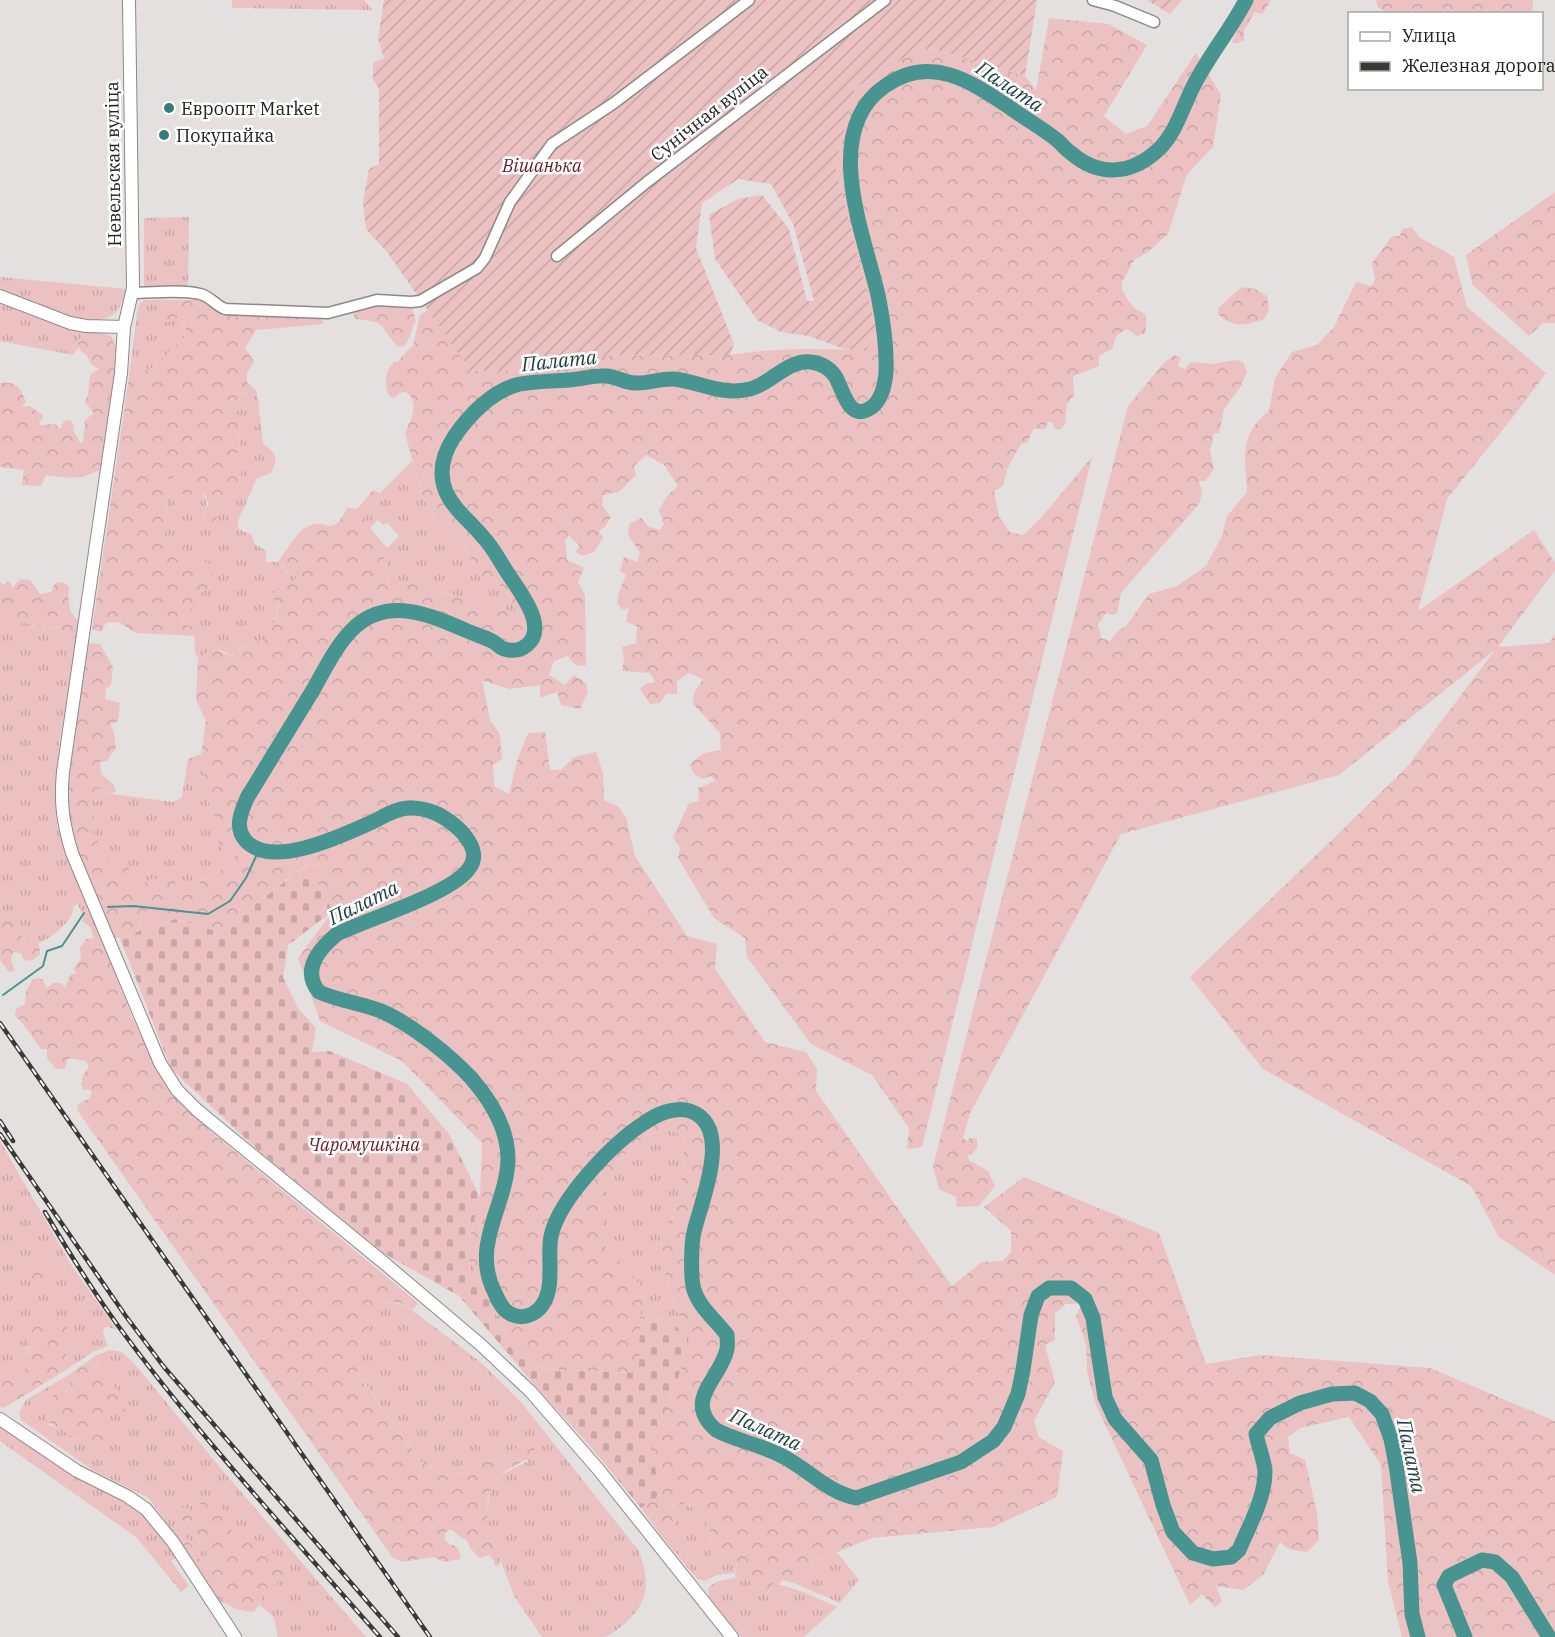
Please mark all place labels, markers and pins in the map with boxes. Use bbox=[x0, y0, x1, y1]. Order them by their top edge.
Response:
place label: Евроопт Market bbox=[181, 97, 320, 120]
marker: Евроопт Market bbox=[162, 101, 176, 115]
place label: Покупайка bbox=[176, 124, 275, 147]
marker: Покупайка bbox=[157, 128, 171, 142]

